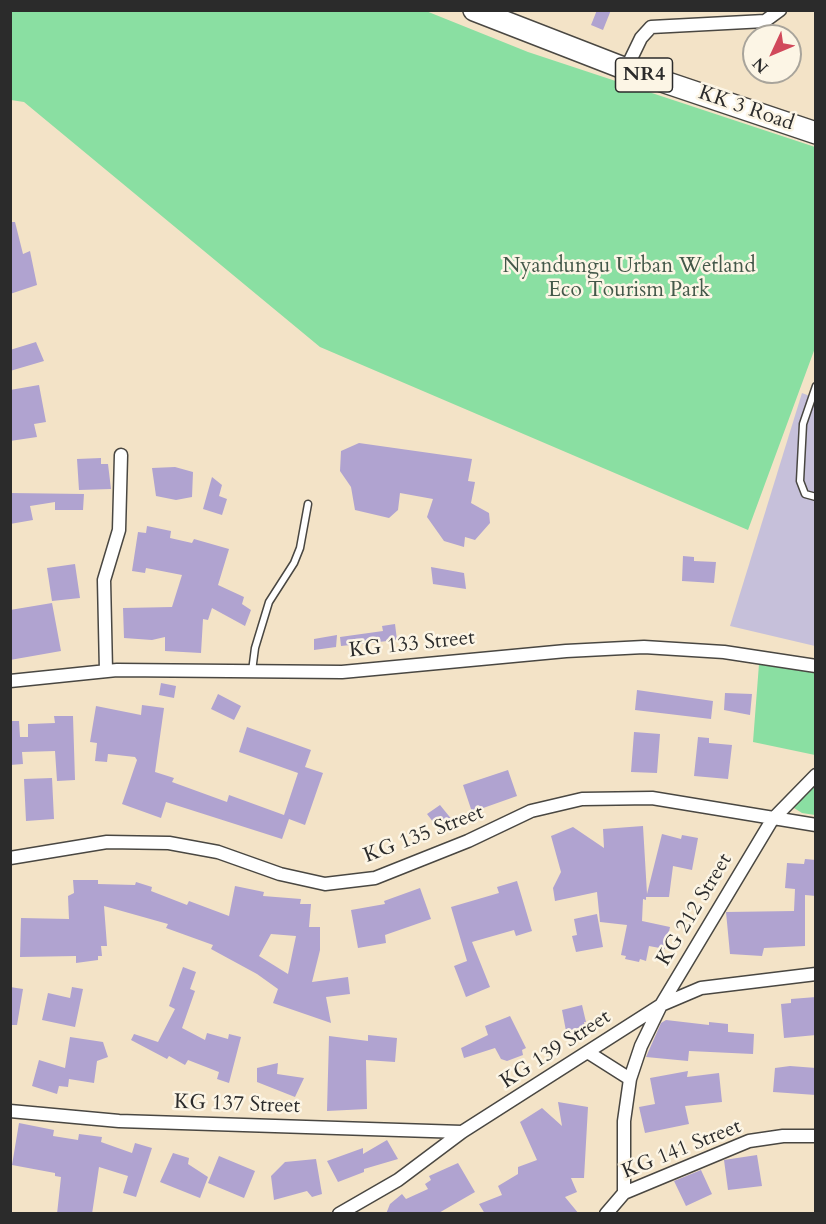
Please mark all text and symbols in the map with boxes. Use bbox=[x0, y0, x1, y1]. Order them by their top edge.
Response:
north arrow bbox=[742, 24, 802, 84]
text: N bbox=[748, 52, 773, 78]
road number: NR4 bbox=[616, 58, 672, 92]
street label: KK 3 Road bbox=[695, 81, 797, 137]
park label: Nyandungu Urban Wetland Eco Tourism Park bbox=[502, 254, 756, 304]
street label: KG 133 Street bbox=[348, 626, 476, 664]
street label: KG 135 Street bbox=[361, 801, 487, 869]
street label: KG 212 Street bbox=[652, 849, 738, 971]
street label: KG 139 Street bbox=[496, 1005, 616, 1095]
street label: KG 137 Street bbox=[173, 1090, 301, 1120]
street label: KG 141 Street bbox=[619, 1115, 745, 1185]

